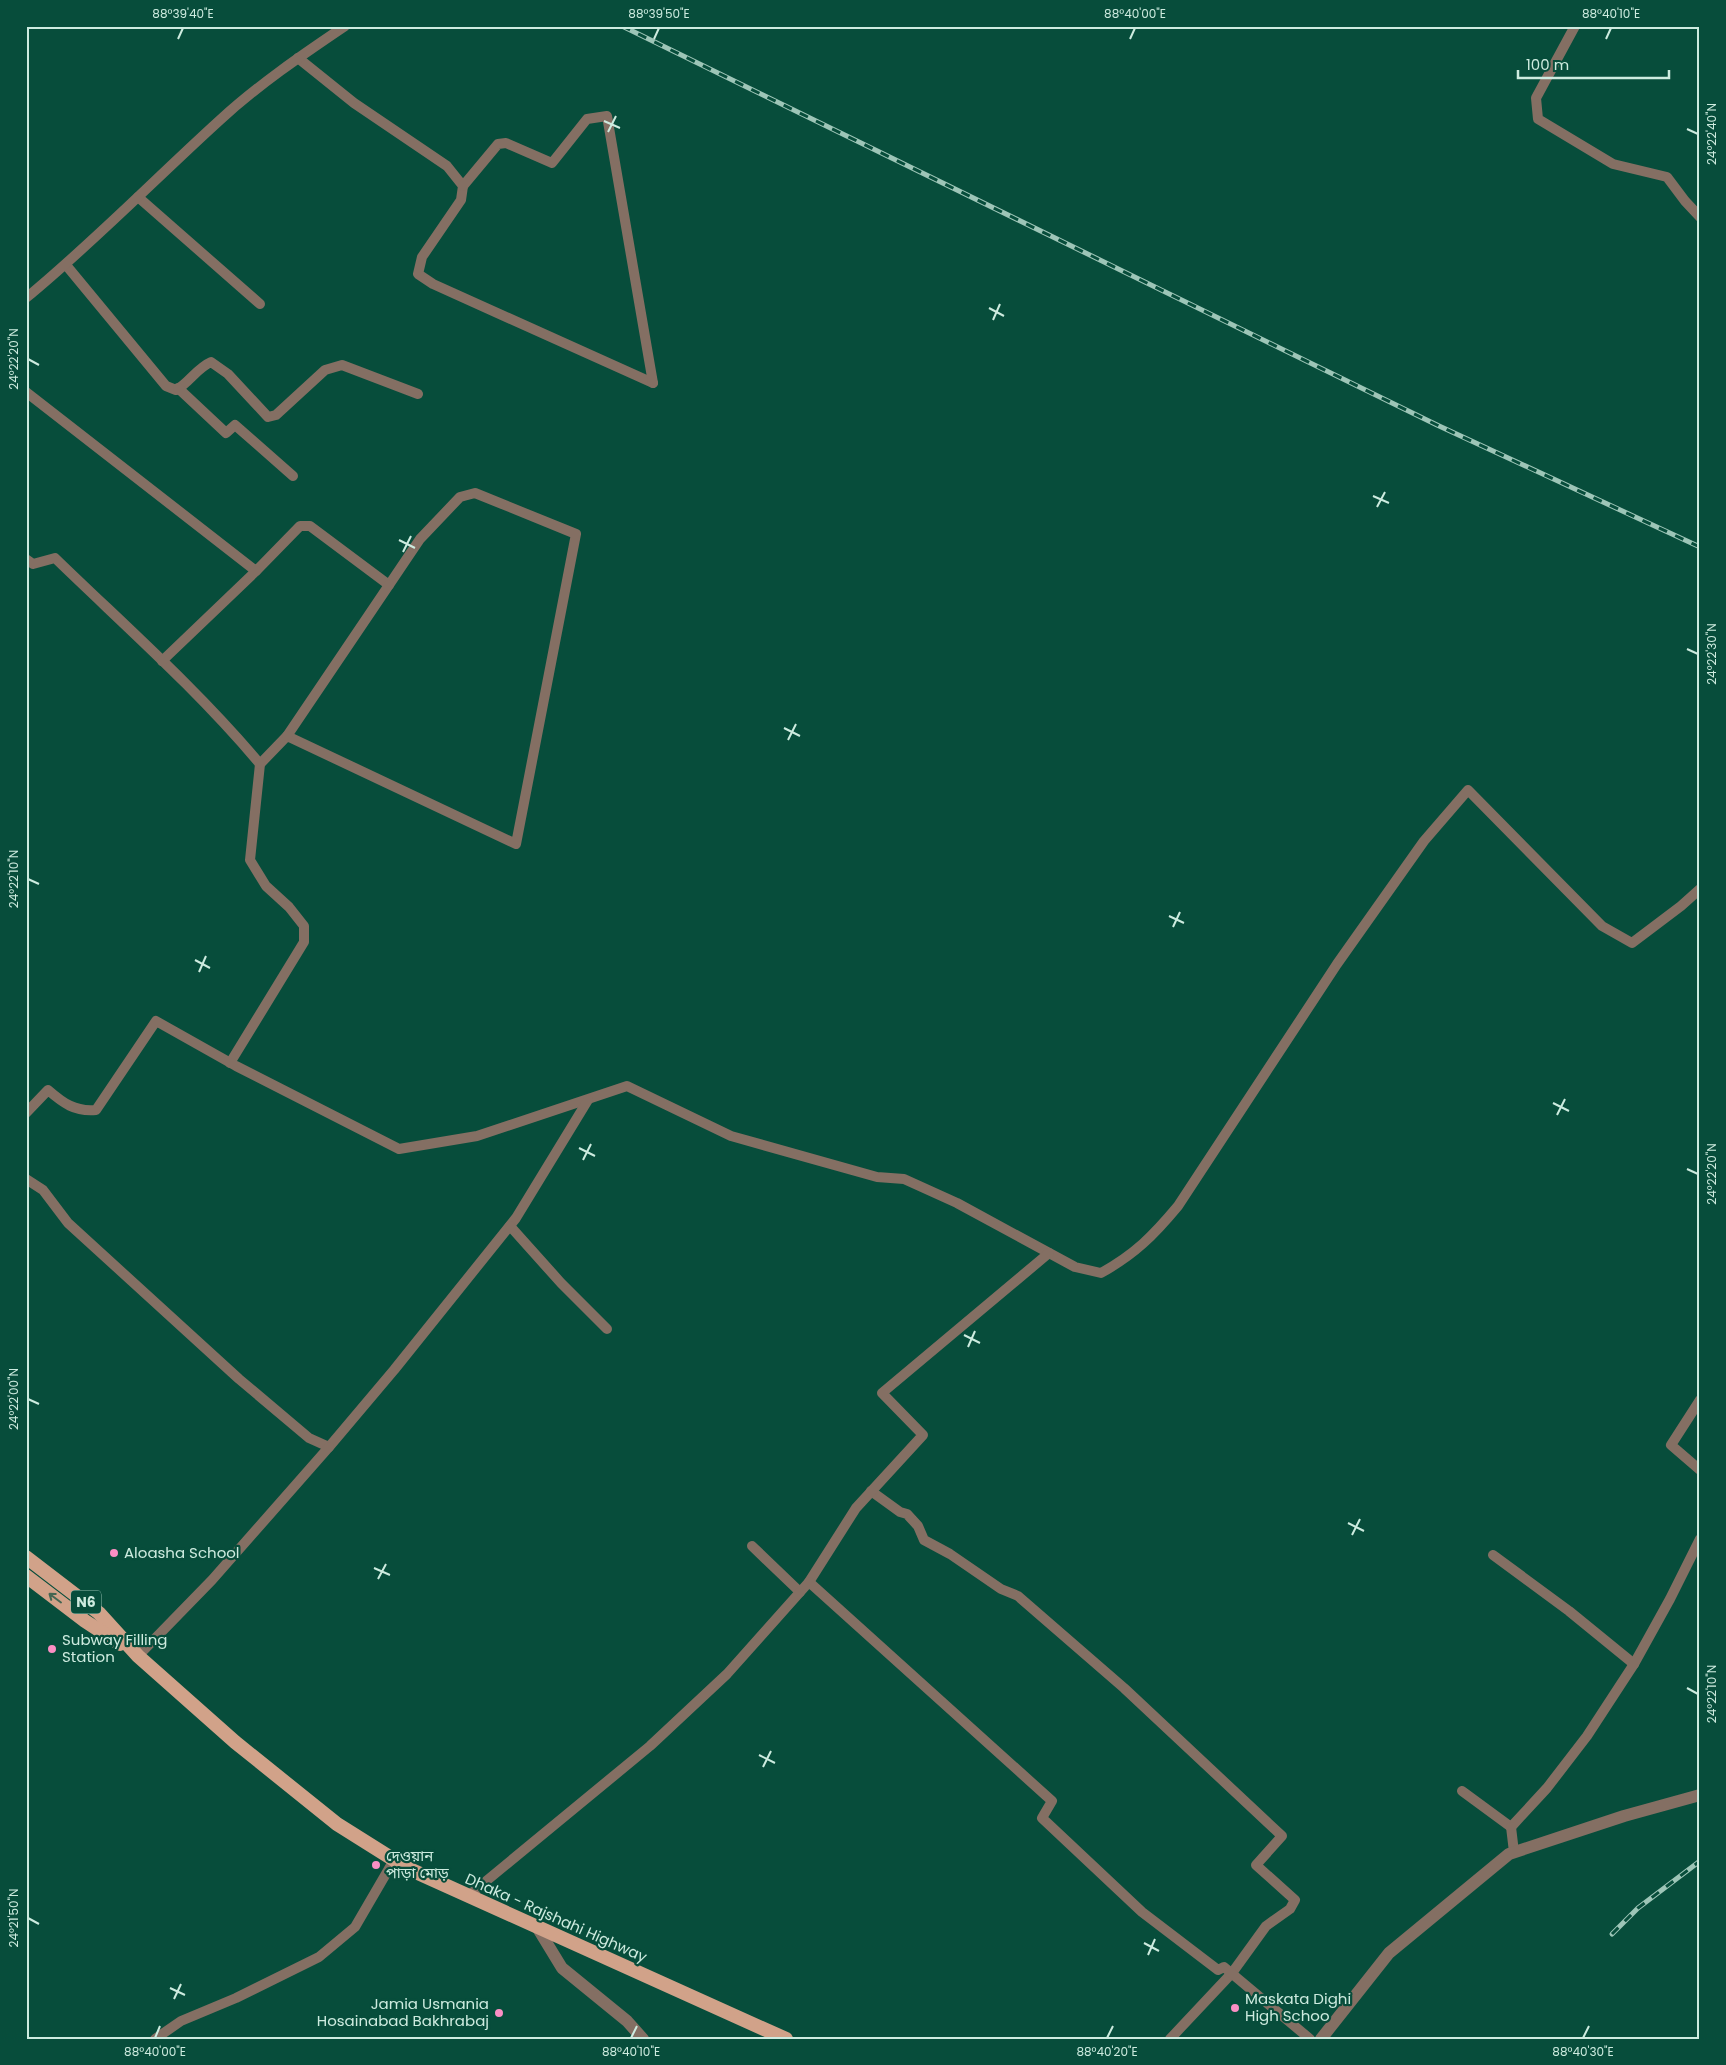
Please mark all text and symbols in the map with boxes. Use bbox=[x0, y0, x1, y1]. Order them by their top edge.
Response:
text: 88°39'40"E bbox=[152, 5, 214, 22]
text: 88°39'50"E bbox=[628, 5, 690, 22]
text: 88°40'00"E bbox=[1104, 5, 1166, 22]
text: 88°40'10"E bbox=[1582, 5, 1640, 22]
scale bar bbox=[1518, 48, 1670, 80]
text: 100 m bbox=[1526, 54, 1569, 75]
text: 24°22'40"N bbox=[1703, 103, 1720, 165]
text: 24°22'20"N bbox=[5, 328, 22, 390]
text: 24°22'30"N bbox=[1703, 623, 1720, 685]
text: 24°22'10"N bbox=[5, 850, 22, 908]
text: 24°22'20"N bbox=[1703, 1143, 1720, 1205]
text: 24°22'00"N bbox=[5, 1368, 22, 1430]
place label: Aloasha School bbox=[124, 1542, 240, 1563]
marker: Aloasha School bbox=[108, 1547, 120, 1559]
road number: N6 bbox=[71, 1590, 101, 1614]
one-way arrow bbox=[48, 1593, 62, 1603]
place label: Subway Filling Station bbox=[62, 1629, 168, 1667]
marker: Subway Filling Station bbox=[46, 1643, 58, 1655]
text: 24°22'10"N bbox=[1703, 1665, 1720, 1723]
place label: দেওয়ান পাড়া মোড় bbox=[386, 1845, 449, 1883]
marker: দেওয়ান পাড়া মোড় bbox=[370, 1859, 382, 1871]
street label: Dhaka - Rajshahi Highway bbox=[462, 1868, 651, 1967]
text: 24°21'50"N bbox=[5, 1888, 22, 1948]
place label: Maskata Dighi High Schoo bbox=[1245, 1988, 1351, 2026]
place label: Jamia Usmania Hosainabad Bakhrabaj bbox=[317, 1993, 489, 2031]
marker: Maskata Dighi High Schoo bbox=[1229, 2002, 1241, 2014]
marker: Jamia Usmania Hosainabad Bakhrabaj bbox=[493, 2007, 505, 2019]
text: 88°40'00"E bbox=[124, 2043, 186, 2060]
text: 88°40'10"E bbox=[602, 2043, 660, 2060]
text: 88°40'20"E bbox=[1076, 2043, 1138, 2060]
text: 88°40'30"E bbox=[1552, 2043, 1614, 2060]

